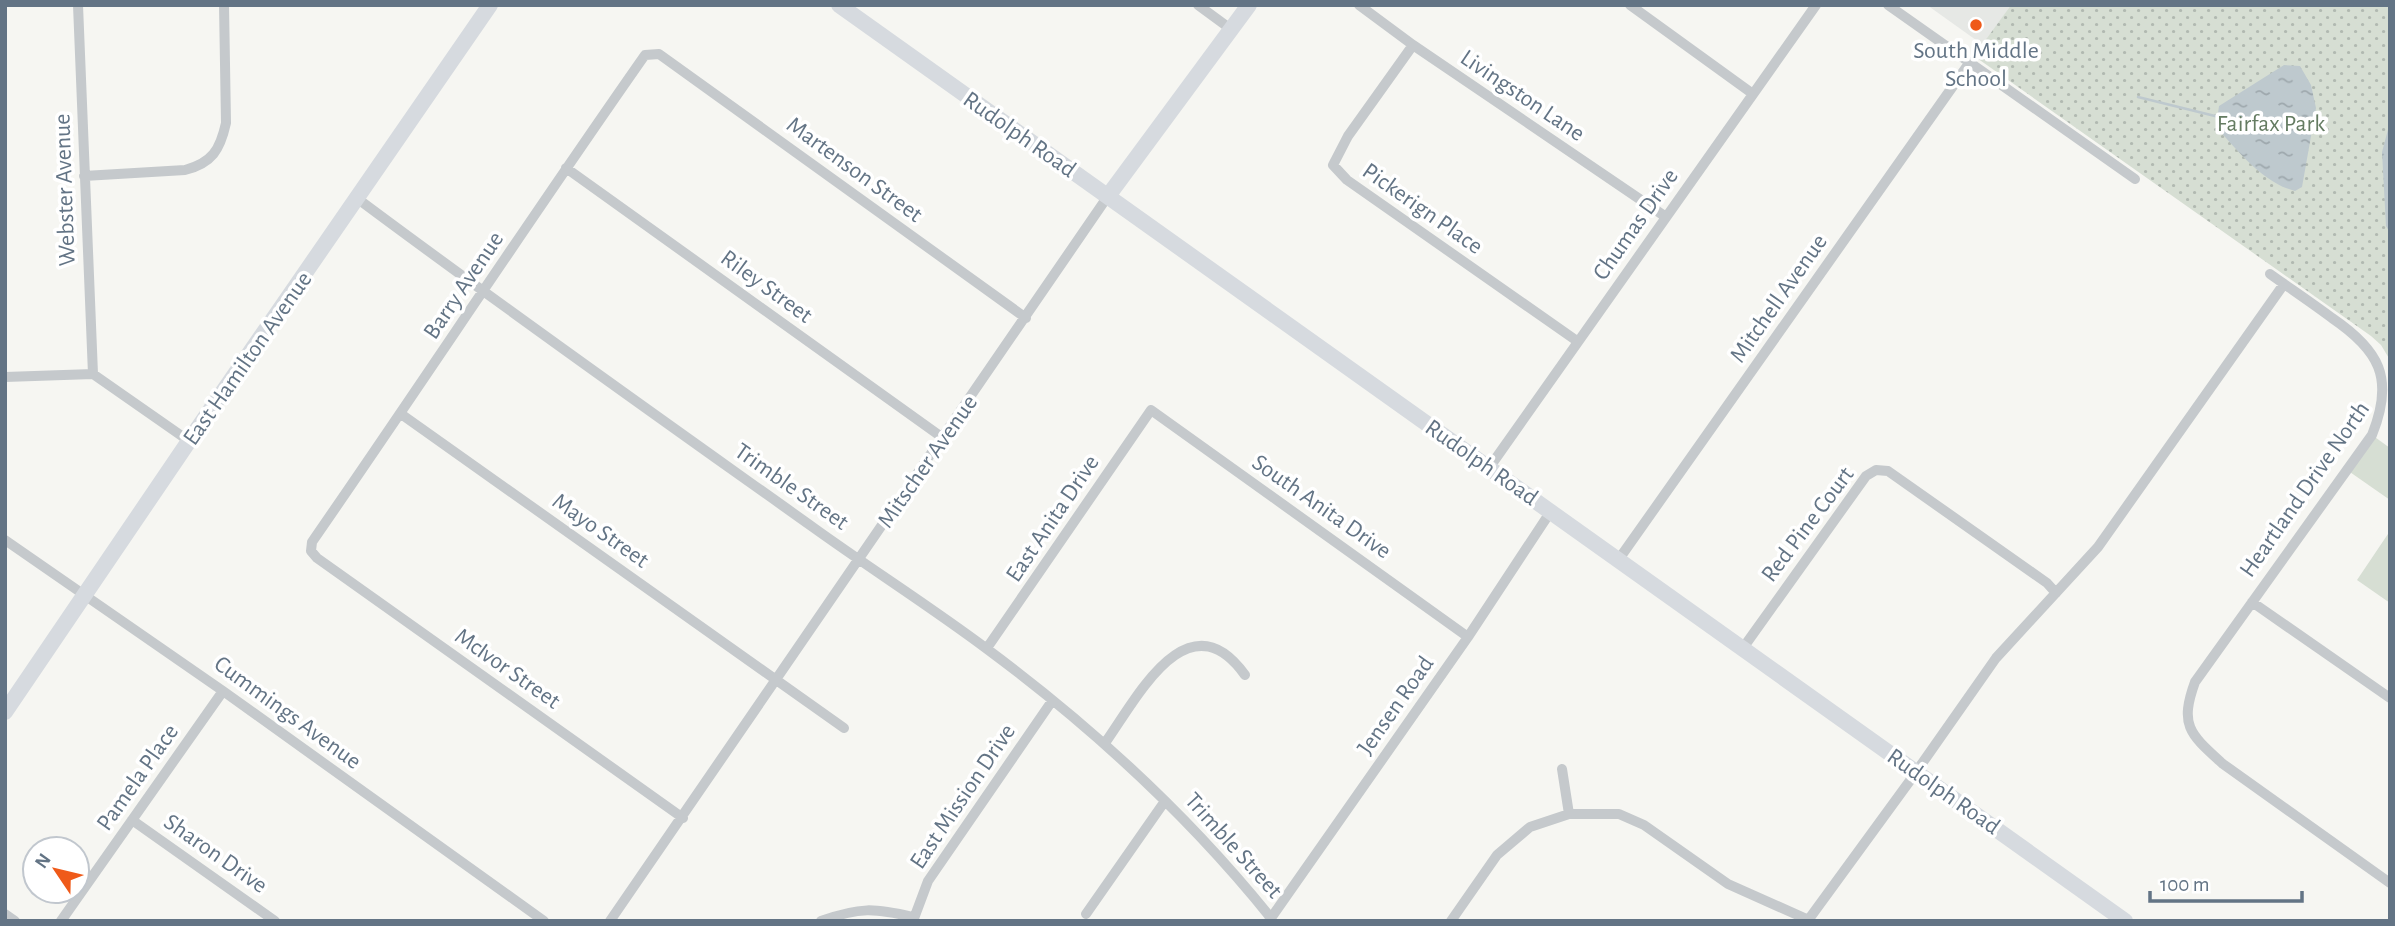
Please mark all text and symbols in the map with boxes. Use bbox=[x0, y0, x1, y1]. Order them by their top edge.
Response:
marker: South Middle School bbox=[1968, 17, 1984, 33]
place label: South Middle School bbox=[1913, 39, 2039, 91]
street label: Livingston Lane bbox=[1456, 46, 1589, 146]
street label: Rudolph Road bbox=[959, 87, 1080, 182]
park label: Fairfax Park bbox=[2217, 112, 2325, 136]
street label: Webster Avenue bbox=[50, 113, 80, 267]
street label: Martenson Street bbox=[782, 113, 927, 227]
street label: Pickerign Place bbox=[1358, 159, 1487, 259]
street label: Chumas Drive bbox=[1589, 164, 1683, 285]
street label: Barry Avenue bbox=[419, 228, 508, 344]
street label: Mitchell Avenue bbox=[1726, 230, 1832, 367]
street label: Riley Street bbox=[716, 246, 817, 328]
street label: East Hamilton Avenue bbox=[179, 267, 317, 450]
street label: Mitscher Avenue bbox=[873, 391, 982, 532]
street label: Heartland Drive North bbox=[2235, 397, 2374, 582]
street label: Rudolph Road bbox=[1421, 415, 1542, 510]
street label: Trimble Street bbox=[730, 439, 853, 535]
street label: South Anita Drive bbox=[1248, 450, 1395, 564]
street label: East Anita Drive bbox=[1002, 451, 1104, 586]
street label: Red Pine Court bbox=[1757, 462, 1859, 586]
street label: Mayo Street bbox=[548, 489, 653, 573]
street label: McIvor Street bbox=[450, 624, 565, 714]
street label: Cummings Avenue bbox=[210, 652, 365, 774]
street label: Jensen Road bbox=[1353, 652, 1438, 759]
street label: Pamela Place bbox=[93, 720, 183, 835]
street label: East Mission Drive bbox=[906, 720, 1020, 873]
street label: Rudolph Road bbox=[1883, 744, 2004, 839]
street label: Trimble Street bbox=[1180, 788, 1287, 903]
street label: Sharon Drive bbox=[159, 810, 271, 898]
north arrow bbox=[21, 835, 91, 905]
text: N bbox=[32, 850, 55, 872]
scale bar bbox=[2150, 860, 2302, 904]
text: 100 m bbox=[2160, 874, 2210, 895]

